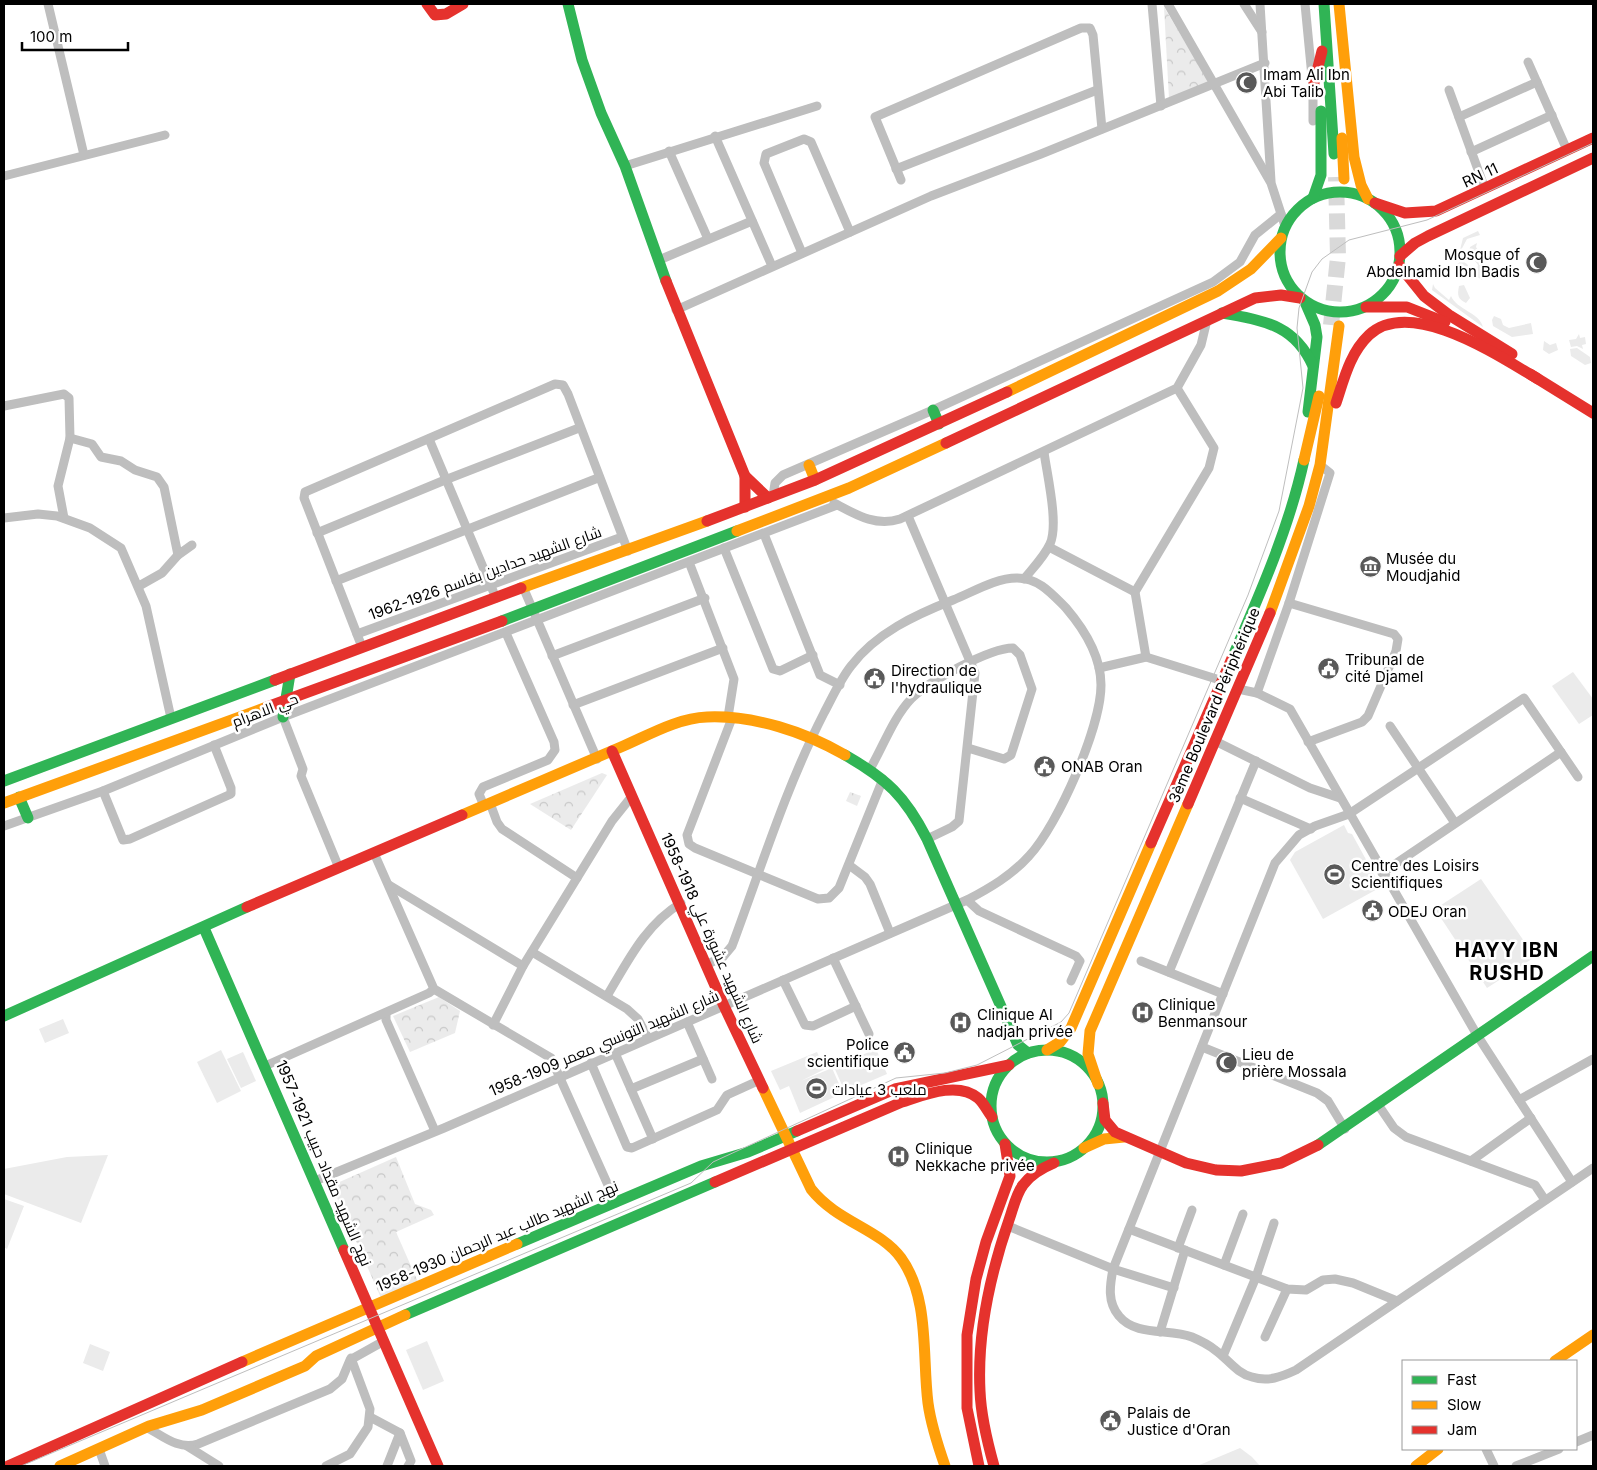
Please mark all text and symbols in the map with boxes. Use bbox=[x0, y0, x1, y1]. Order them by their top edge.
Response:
scale bar bbox=[22, 20, 129, 52]
text: 100 m bbox=[30, 27, 72, 46]
place label: Imam Ali Ibn Abi Talib bbox=[1263, 65, 1350, 101]
mosque icon: Imam Ali Ibn Abi Talib bbox=[1235, 71, 1259, 95]
street label: RN 11 bbox=[1459, 158, 1501, 192]
place label: Mosque of Abdelhamid Ibn Badis bbox=[1366, 245, 1520, 281]
mosque icon: Mosque of Abdelhamid Ibn Badis bbox=[1524, 251, 1548, 275]
street label: شارع الشهيد حدادين بقاسم 1926-1962 bbox=[366, 522, 605, 626]
place label: Musée du Moudjahid bbox=[1386, 549, 1460, 585]
museum icon: Musée du Moudjahid bbox=[1358, 555, 1382, 579]
street label: 3ème Boulevard Périphérique bbox=[1164, 604, 1264, 806]
place label: Tribunal de cité Djamel bbox=[1345, 650, 1424, 686]
public building icon: Tribunal de cité Djamel bbox=[1317, 656, 1341, 680]
place label: Direction de l'hydraulique bbox=[891, 661, 982, 697]
public building icon: Direction de l'hydraulique bbox=[863, 667, 887, 691]
street label: حي الاهرام bbox=[229, 689, 302, 734]
public building icon: ONAB Oran bbox=[1033, 754, 1057, 778]
place label: ONAB Oran bbox=[1061, 757, 1143, 776]
street label: شارع الشهيد عشورة علي 1918-1958 bbox=[654, 830, 767, 1048]
place label: Centre des Loisirs Scientifiques bbox=[1351, 856, 1479, 892]
sports icon: Centre des Loisirs Scientifiques bbox=[1323, 862, 1347, 886]
public building icon: ODEJ Oran bbox=[1360, 899, 1384, 923]
place label: ODEJ Oran bbox=[1388, 902, 1467, 921]
district label: HAYY IBN RUSHD bbox=[1455, 938, 1559, 985]
street label: شارع الشهيد التونسي معمر 1909-1958 bbox=[486, 986, 723, 1103]
place label: Clinique Benmansour bbox=[1158, 995, 1248, 1031]
hospital icon: Clinique Benmansour bbox=[1130, 1001, 1154, 1025]
place label: Clinique Al nadjah privée bbox=[977, 1005, 1073, 1041]
hospital icon: Clinique Al nadjah privée bbox=[949, 1011, 973, 1035]
place label: Police scientifique bbox=[807, 1035, 889, 1071]
public building icon: Police scientifique bbox=[893, 1041, 917, 1065]
place label: Lieu de prière Mossala bbox=[1242, 1045, 1347, 1081]
mosque icon: Lieu de prière Mossala bbox=[1214, 1051, 1238, 1075]
street label: نهج الشهيد مقداد حبيب 1921-1957 bbox=[270, 1057, 376, 1270]
sports icon: ملعب 3 عيادات bbox=[804, 1077, 828, 1101]
place label: ملعب 3 عيادات bbox=[832, 1080, 927, 1099]
place label: Clinique Nekkache privée bbox=[915, 1139, 1035, 1175]
hospital icon: Clinique Nekkache privée bbox=[887, 1145, 911, 1169]
street label: نهج الشهيد طالب عبد الرحمان 1930-1958 bbox=[373, 1176, 622, 1298]
legend bbox=[1402, 1360, 1577, 1450]
text: Fast bbox=[1447, 1370, 1477, 1389]
text: Slow bbox=[1447, 1395, 1481, 1414]
place label: Palais de Justice d'Oran bbox=[1127, 1403, 1231, 1439]
public building icon: Palais de Justice d'Oran bbox=[1099, 1409, 1123, 1433]
text: Jam bbox=[1447, 1420, 1477, 1439]

